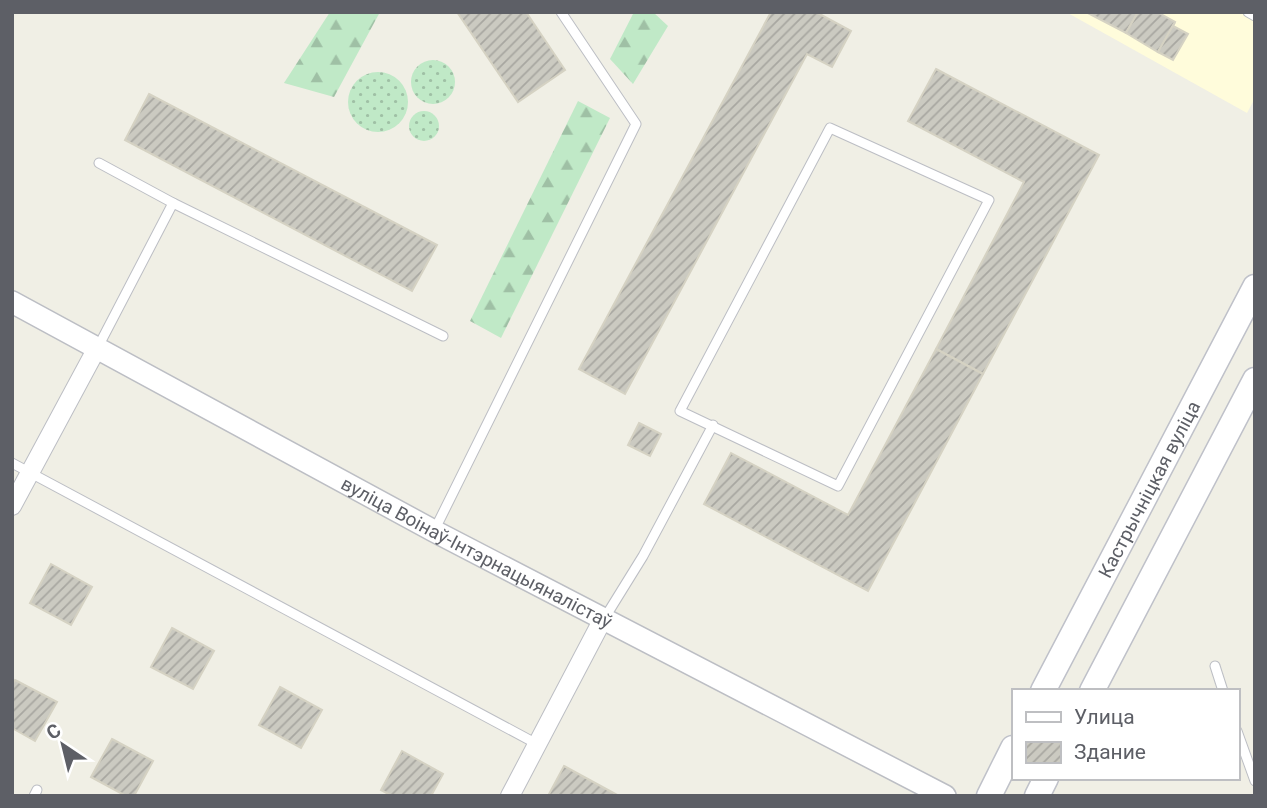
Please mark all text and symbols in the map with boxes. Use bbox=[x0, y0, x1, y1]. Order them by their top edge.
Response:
street label: Кастрычніцкая вуліца bbox=[1093, 397, 1205, 582]
street label: вуліца Воінаў-Інтэрнацыяналістаў bbox=[337, 471, 616, 633]
legend bbox=[1012, 689, 1239, 780]
text: Улица bbox=[1074, 705, 1135, 729]
north arrow bbox=[28, 710, 98, 780]
text: С bbox=[42, 718, 65, 744]
text: Здание bbox=[1074, 740, 1146, 764]

